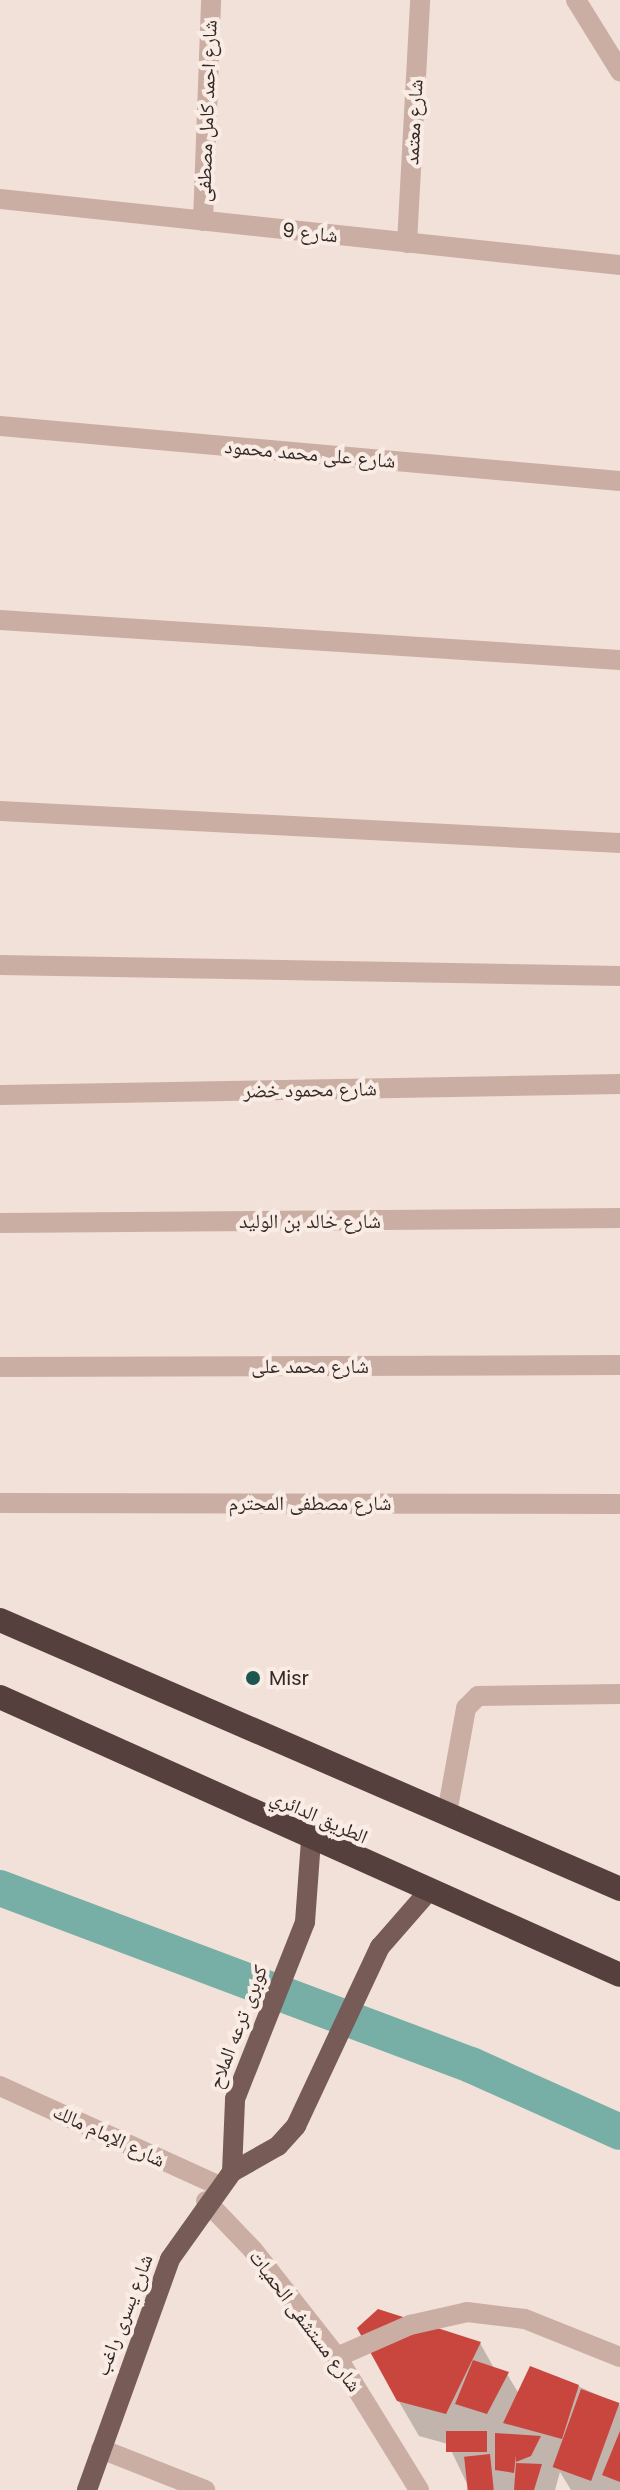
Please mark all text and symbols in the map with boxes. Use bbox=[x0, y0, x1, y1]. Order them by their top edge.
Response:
street label: شارع احمد كامل مصطفى bbox=[192, 19, 222, 203]
street label: شارع معتمد bbox=[400, 79, 428, 165]
street label: شارع 9 bbox=[281, 218, 339, 248]
street label: شارع على محمد محمود bbox=[224, 435, 396, 473]
street label: شارع محمود خضر bbox=[243, 1077, 377, 1103]
street label: شارع خالد بن الوليد bbox=[239, 1209, 381, 1233]
street label: شارع محمد على bbox=[251, 1354, 369, 1378]
street label: شارع مصطفى المحترم bbox=[228, 1491, 392, 1515]
place label: Misr bbox=[269, 1666, 309, 1690]
marker: Misr bbox=[244, 1669, 262, 1687]
street label: الطريق الدائري bbox=[267, 1785, 371, 1849]
street label: كوبرى ترعه الملاح bbox=[203, 1962, 273, 2092]
street label: شارع الإمام مالك bbox=[49, 2100, 169, 2172]
street label: شارع مستشفى الحميات bbox=[244, 2245, 366, 2397]
street label: شارع يسرى راغب bbox=[90, 2251, 158, 2379]

